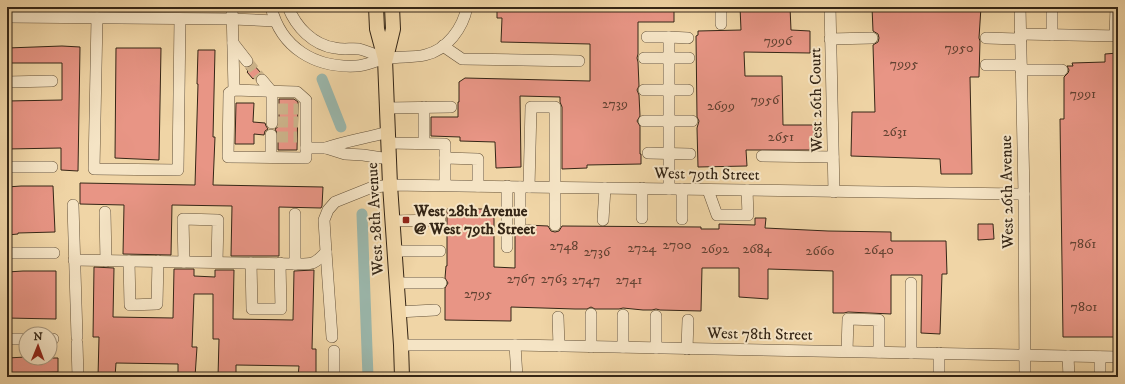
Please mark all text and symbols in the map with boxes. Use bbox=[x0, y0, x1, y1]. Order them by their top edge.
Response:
house number: 7996 bbox=[764, 32, 793, 50]
house number: 7950 bbox=[945, 39, 973, 57]
street label: West 26th Court bbox=[805, 47, 827, 154]
house number: 7995 bbox=[890, 55, 918, 73]
house number: 7991 bbox=[1070, 85, 1096, 103]
house number: 7956 bbox=[751, 91, 780, 109]
house number: 2739 bbox=[602, 95, 628, 113]
house number: 2699 bbox=[707, 97, 735, 115]
house number: 2631 bbox=[883, 123, 907, 141]
house number: 2651 bbox=[768, 128, 794, 146]
street label: West 26th Avenue bbox=[996, 135, 1018, 250]
street label: West 28th Avenue bbox=[362, 162, 388, 277]
street label: West 79th Street bbox=[653, 163, 760, 185]
place label: West 28th Avenue @ West 79th Street bbox=[413, 201, 536, 239]
marker: West 28th Avenue @ West 79th Street bbox=[401, 215, 411, 225]
house number: 7861 bbox=[1070, 235, 1096, 253]
house number: 2700 bbox=[663, 236, 691, 254]
house number: 2748 bbox=[550, 237, 578, 255]
house number: 2724 bbox=[628, 239, 657, 257]
house number: 2692 bbox=[701, 240, 729, 258]
house number: 2684 bbox=[742, 240, 773, 258]
house number: 2640 bbox=[864, 241, 894, 259]
house number: 2660 bbox=[806, 242, 834, 260]
house number: 2736 bbox=[584, 243, 611, 261]
house number: 2767 bbox=[507, 270, 535, 288]
house number: 2763 bbox=[541, 270, 567, 288]
house number: 2747 bbox=[572, 271, 600, 289]
house number: 2741 bbox=[616, 271, 642, 289]
house number: 2795 bbox=[464, 285, 492, 303]
house number: 7801 bbox=[1071, 298, 1098, 316]
street label: West 78th Street bbox=[706, 323, 813, 345]
north arrow bbox=[18, 326, 58, 366]
text: N bbox=[34, 330, 43, 344]

